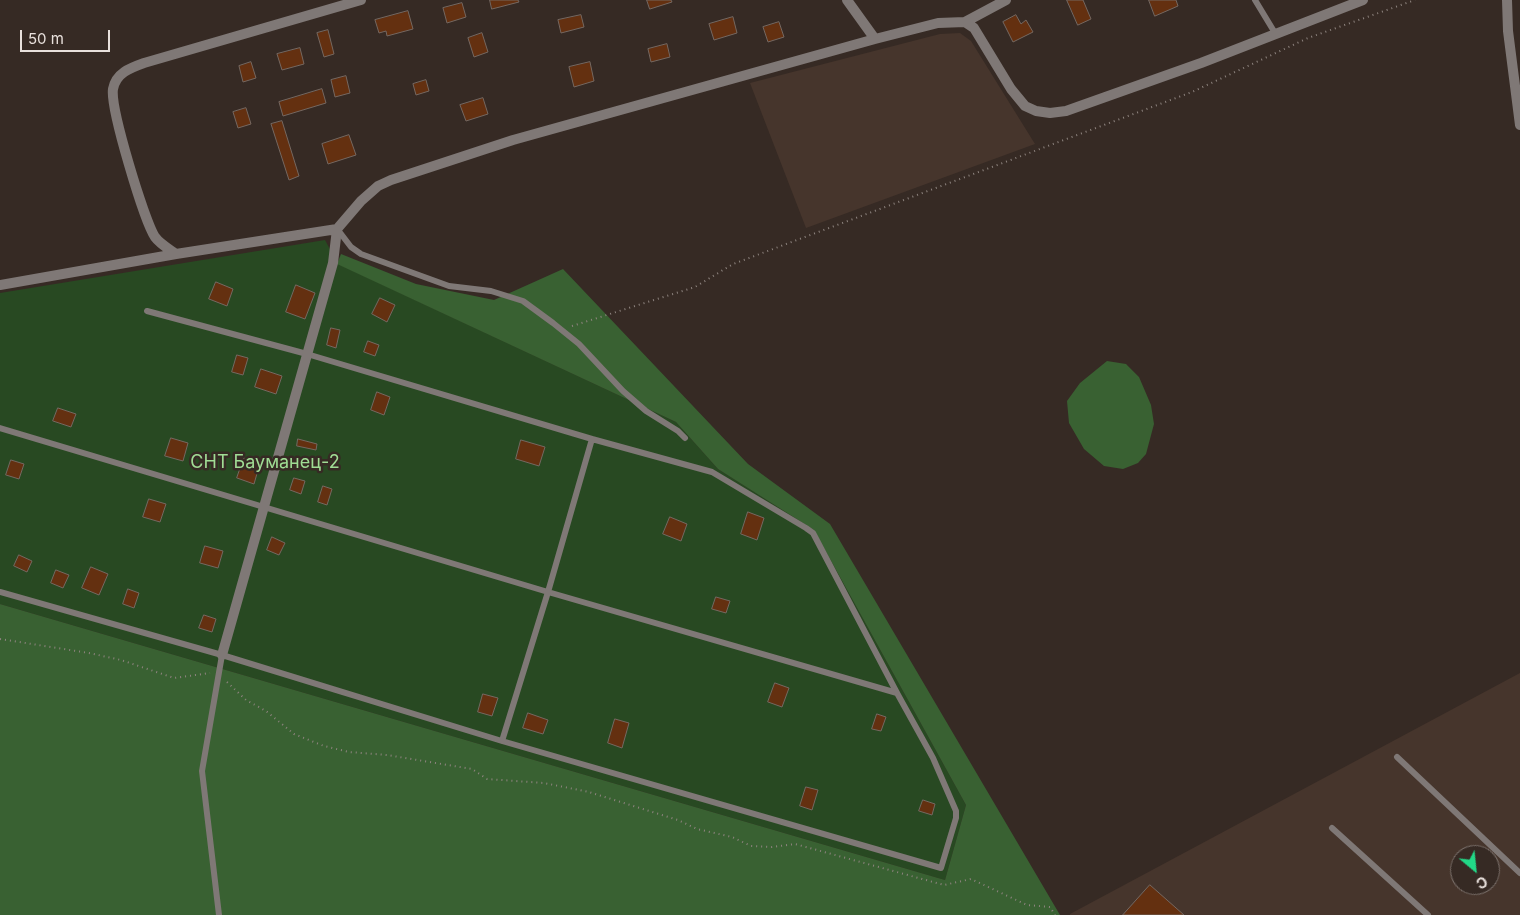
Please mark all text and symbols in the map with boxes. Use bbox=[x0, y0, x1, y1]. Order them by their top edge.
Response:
scale bar bbox=[22, 20, 112, 52]
text: 50 m bbox=[28, 29, 64, 48]
park label: СНТ Бауманец-2 bbox=[190, 452, 340, 474]
north arrow bbox=[1450, 845, 1500, 895]
text: С bbox=[1473, 873, 1490, 893]

